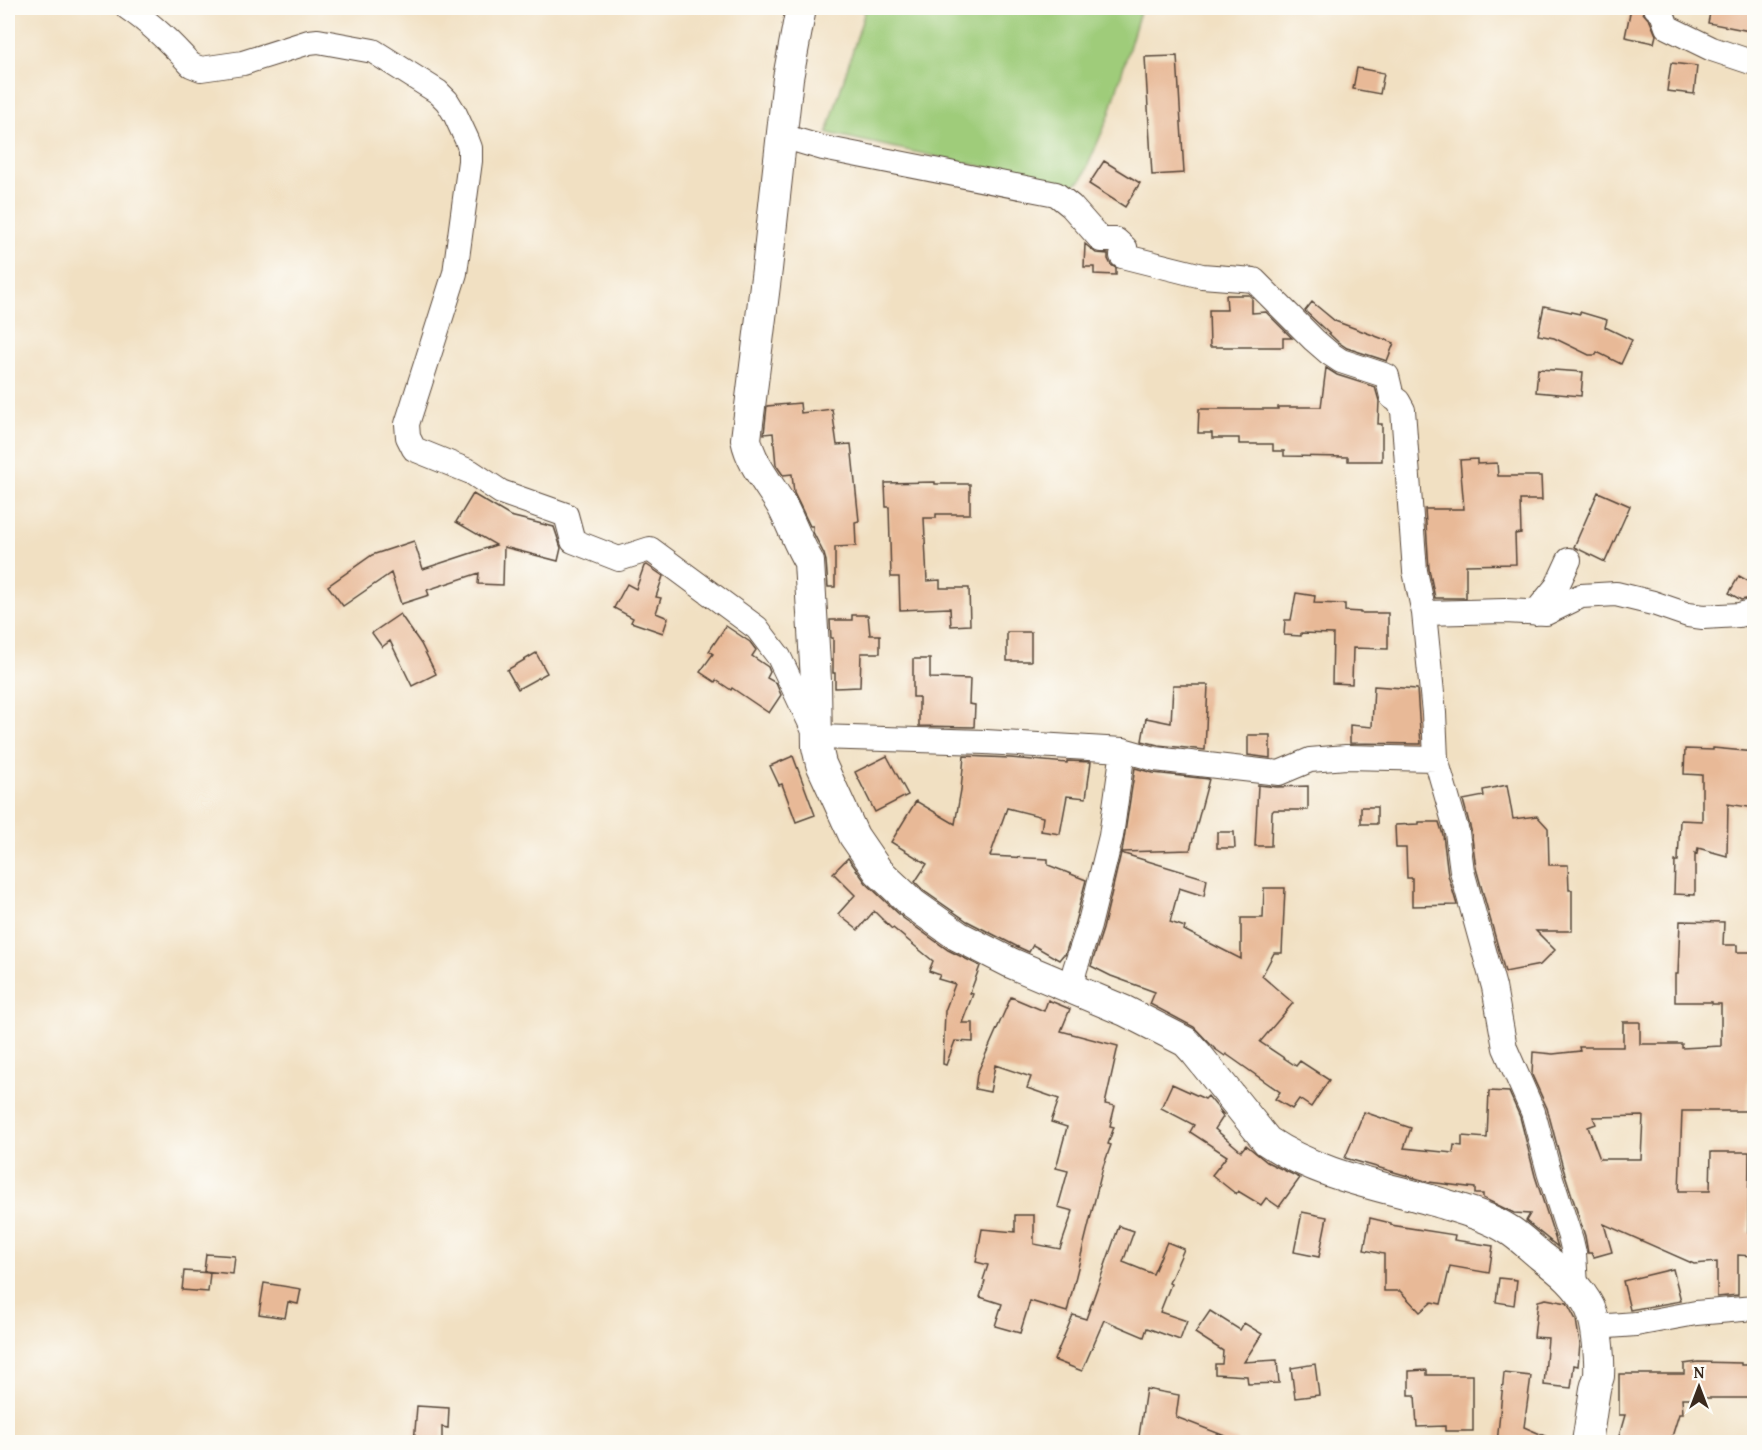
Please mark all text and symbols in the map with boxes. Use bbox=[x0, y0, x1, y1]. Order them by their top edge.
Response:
north arrow bbox=[1669, 1357, 1729, 1417]
text: N bbox=[1694, 1360, 1705, 1384]

